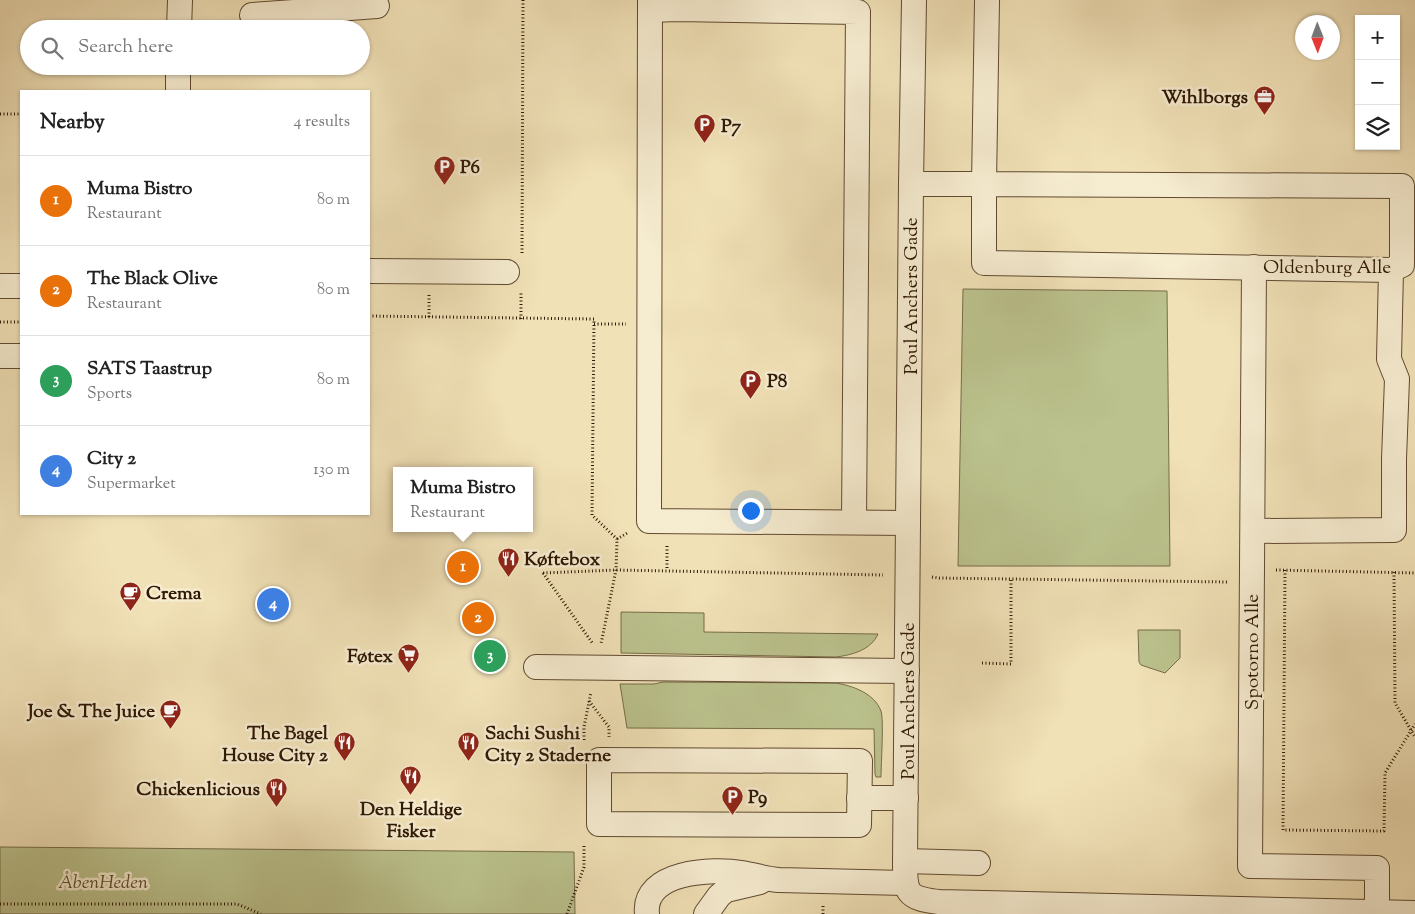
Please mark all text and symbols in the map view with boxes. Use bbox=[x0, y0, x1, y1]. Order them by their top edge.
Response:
north arrow bbox=[1295, 15, 1340, 60]
map controls bbox=[1355, 15, 1400, 150]
button: + bbox=[1355, 15, 1400, 60]
search box bbox=[20, 20, 370, 75]
icon: search bbox=[38, 34, 66, 62]
text: Search here bbox=[78, 34, 173, 61]
button: − bbox=[1355, 60, 1400, 105]
office icon: Wihlborgs bbox=[1252, 84, 1276, 115]
place label: Wihlborgs bbox=[1161, 85, 1249, 112]
button: layers bbox=[1355, 105, 1400, 150]
text: Nearby bbox=[40, 108, 105, 138]
text: 4 results bbox=[294, 111, 350, 134]
parking icon: P7 bbox=[693, 113, 717, 144]
place label: P7 bbox=[721, 114, 741, 141]
parking icon: P6 bbox=[432, 154, 456, 185]
place label: P6 bbox=[460, 155, 480, 182]
text: Muma Bistro bbox=[87, 176, 193, 203]
text: 1 bbox=[53, 189, 59, 212]
text: 80 m bbox=[317, 189, 350, 212]
text: Restaurant bbox=[87, 203, 162, 226]
street label: Poul Anchers Gade bbox=[899, 217, 926, 375]
street label: Oldenburg Alle bbox=[1263, 255, 1391, 282]
text: The Black Olive bbox=[87, 266, 218, 293]
text: 2 bbox=[52, 279, 60, 302]
text: 80 m bbox=[317, 279, 350, 302]
text: Restaurant bbox=[87, 293, 162, 316]
text: SATS Taastrup bbox=[87, 356, 212, 383]
parking icon: P8 bbox=[739, 368, 763, 399]
text: 3 bbox=[53, 369, 59, 392]
text: 80 m bbox=[317, 369, 350, 392]
place label: P8 bbox=[767, 369, 788, 396]
text: Sports bbox=[87, 383, 132, 406]
text: City 2 bbox=[87, 446, 136, 473]
text: 4 bbox=[52, 459, 60, 482]
text: 130 m bbox=[313, 459, 350, 482]
popup bbox=[393, 467, 533, 532]
text: Supermarket bbox=[87, 473, 176, 496]
text: Muma Bistro bbox=[410, 475, 516, 502]
your location bbox=[738, 498, 764, 524]
text: Restaurant bbox=[410, 502, 485, 525]
restaurant icon: Køftebox bbox=[496, 546, 520, 577]
place label: Køftebox bbox=[524, 547, 601, 574]
pin: 1 bbox=[447, 548, 479, 586]
cafe icon: Crema bbox=[118, 580, 142, 611]
place label: Crema bbox=[146, 581, 202, 608]
pin: 4 bbox=[257, 585, 289, 623]
street label: Spotorno Alle bbox=[1240, 594, 1267, 710]
pin: 2 bbox=[462, 599, 494, 637]
street label: Poul Anchers Gade bbox=[896, 622, 923, 780]
pin: 3 bbox=[474, 637, 506, 675]
supermarket icon: Føtex bbox=[397, 643, 421, 674]
place label: Føtex bbox=[347, 644, 394, 671]
cafe icon: Joe & The Juice bbox=[159, 698, 183, 729]
place label: Joe & The Juice bbox=[26, 699, 155, 726]
place label: The Bagel House City 2 bbox=[222, 721, 329, 770]
place label: Sachi Sushi City 2 Staderne bbox=[485, 721, 611, 770]
restaurant icon: The Bagel House City 2 bbox=[332, 731, 356, 762]
restaurant icon: Sachi Sushi City 2 Staderne bbox=[457, 731, 481, 762]
restaurant icon: Den Heldige Fisker bbox=[399, 765, 423, 796]
restaurant icon: Chickenlicious bbox=[264, 776, 288, 807]
place label: Chickenlicious bbox=[136, 777, 261, 804]
parking icon: P9 bbox=[720, 784, 744, 815]
place label: P9 bbox=[748, 785, 767, 812]
place label: Den Heldige Fisker bbox=[360, 797, 462, 846]
park label: ÅbenHeden bbox=[58, 870, 148, 897]

